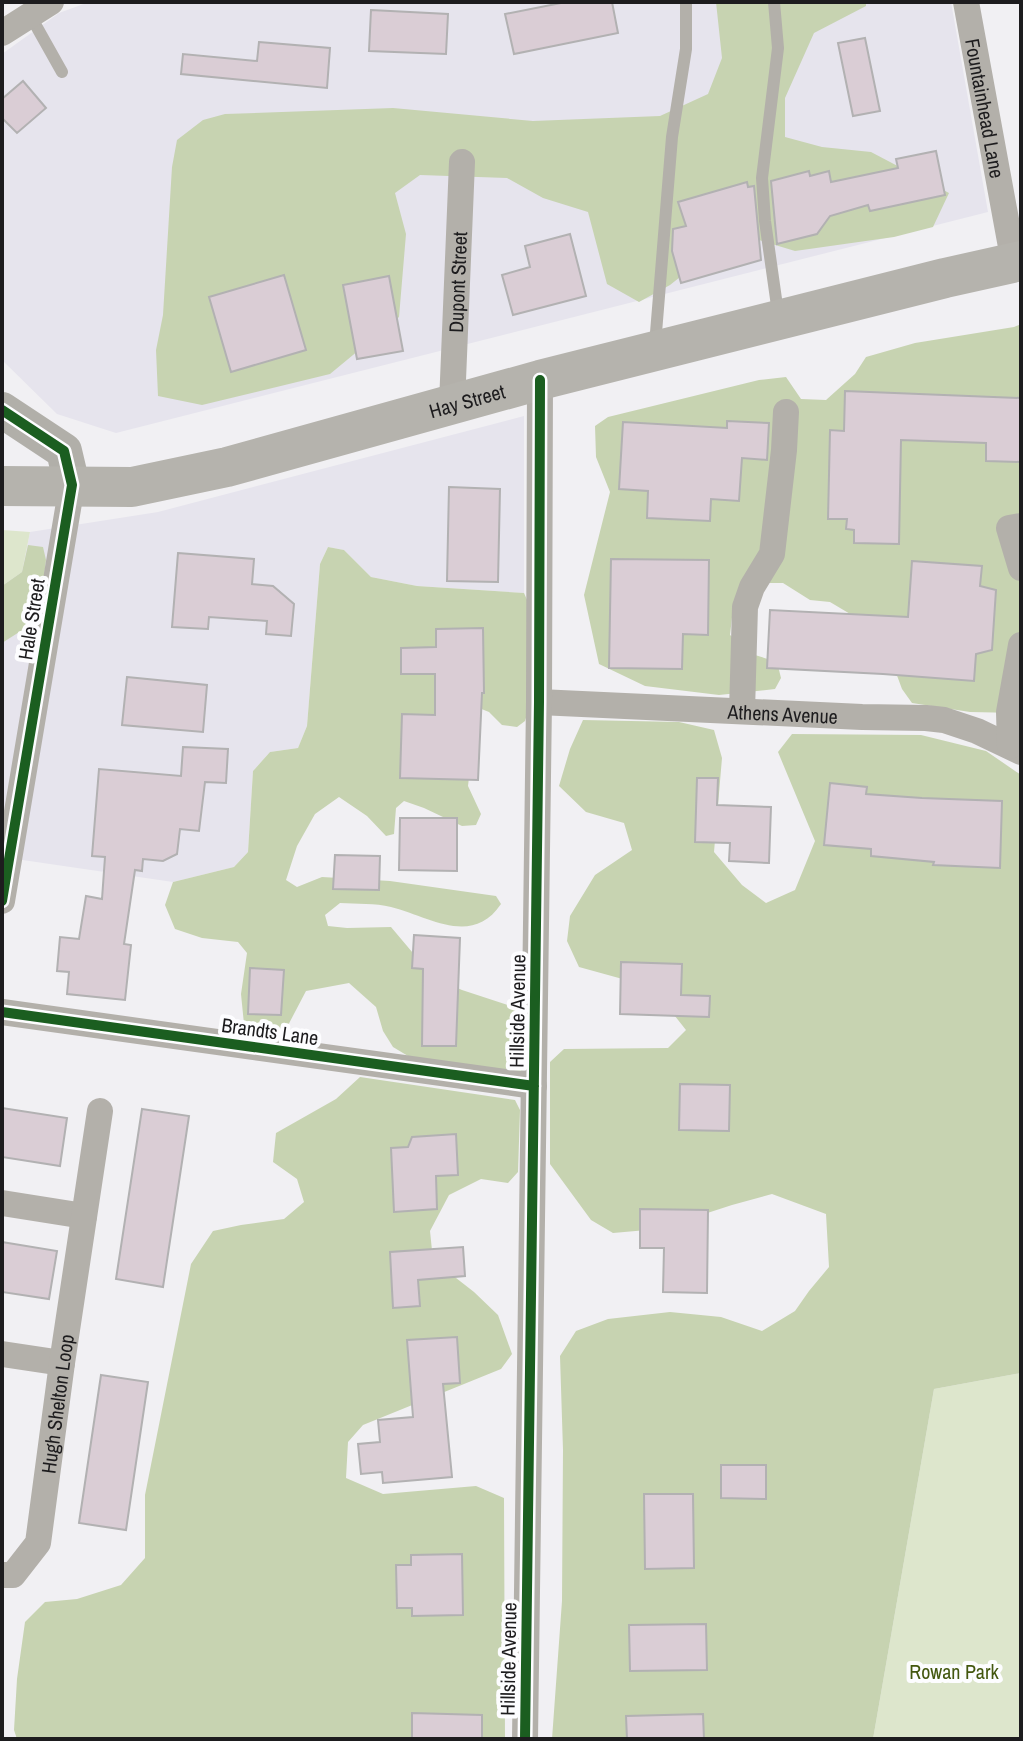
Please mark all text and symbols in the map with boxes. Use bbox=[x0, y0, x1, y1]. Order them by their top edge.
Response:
street label: Fountainhead Lane bbox=[959, 36, 1012, 180]
street label: Dupont Street bbox=[441, 231, 473, 333]
street label: Hay Street bbox=[426, 377, 508, 424]
street label: Hale Street bbox=[11, 576, 51, 662]
street label: Athens Avenue bbox=[726, 697, 838, 729]
street label: Hillside Avenue bbox=[503, 954, 531, 1068]
street label: Brandts Lane bbox=[220, 1011, 320, 1051]
street label: Hugh Shelton Loop bbox=[34, 1332, 80, 1475]
street label: Hillside Avenue bbox=[494, 1602, 522, 1716]
park label: Rowan Park bbox=[909, 1658, 999, 1685]

